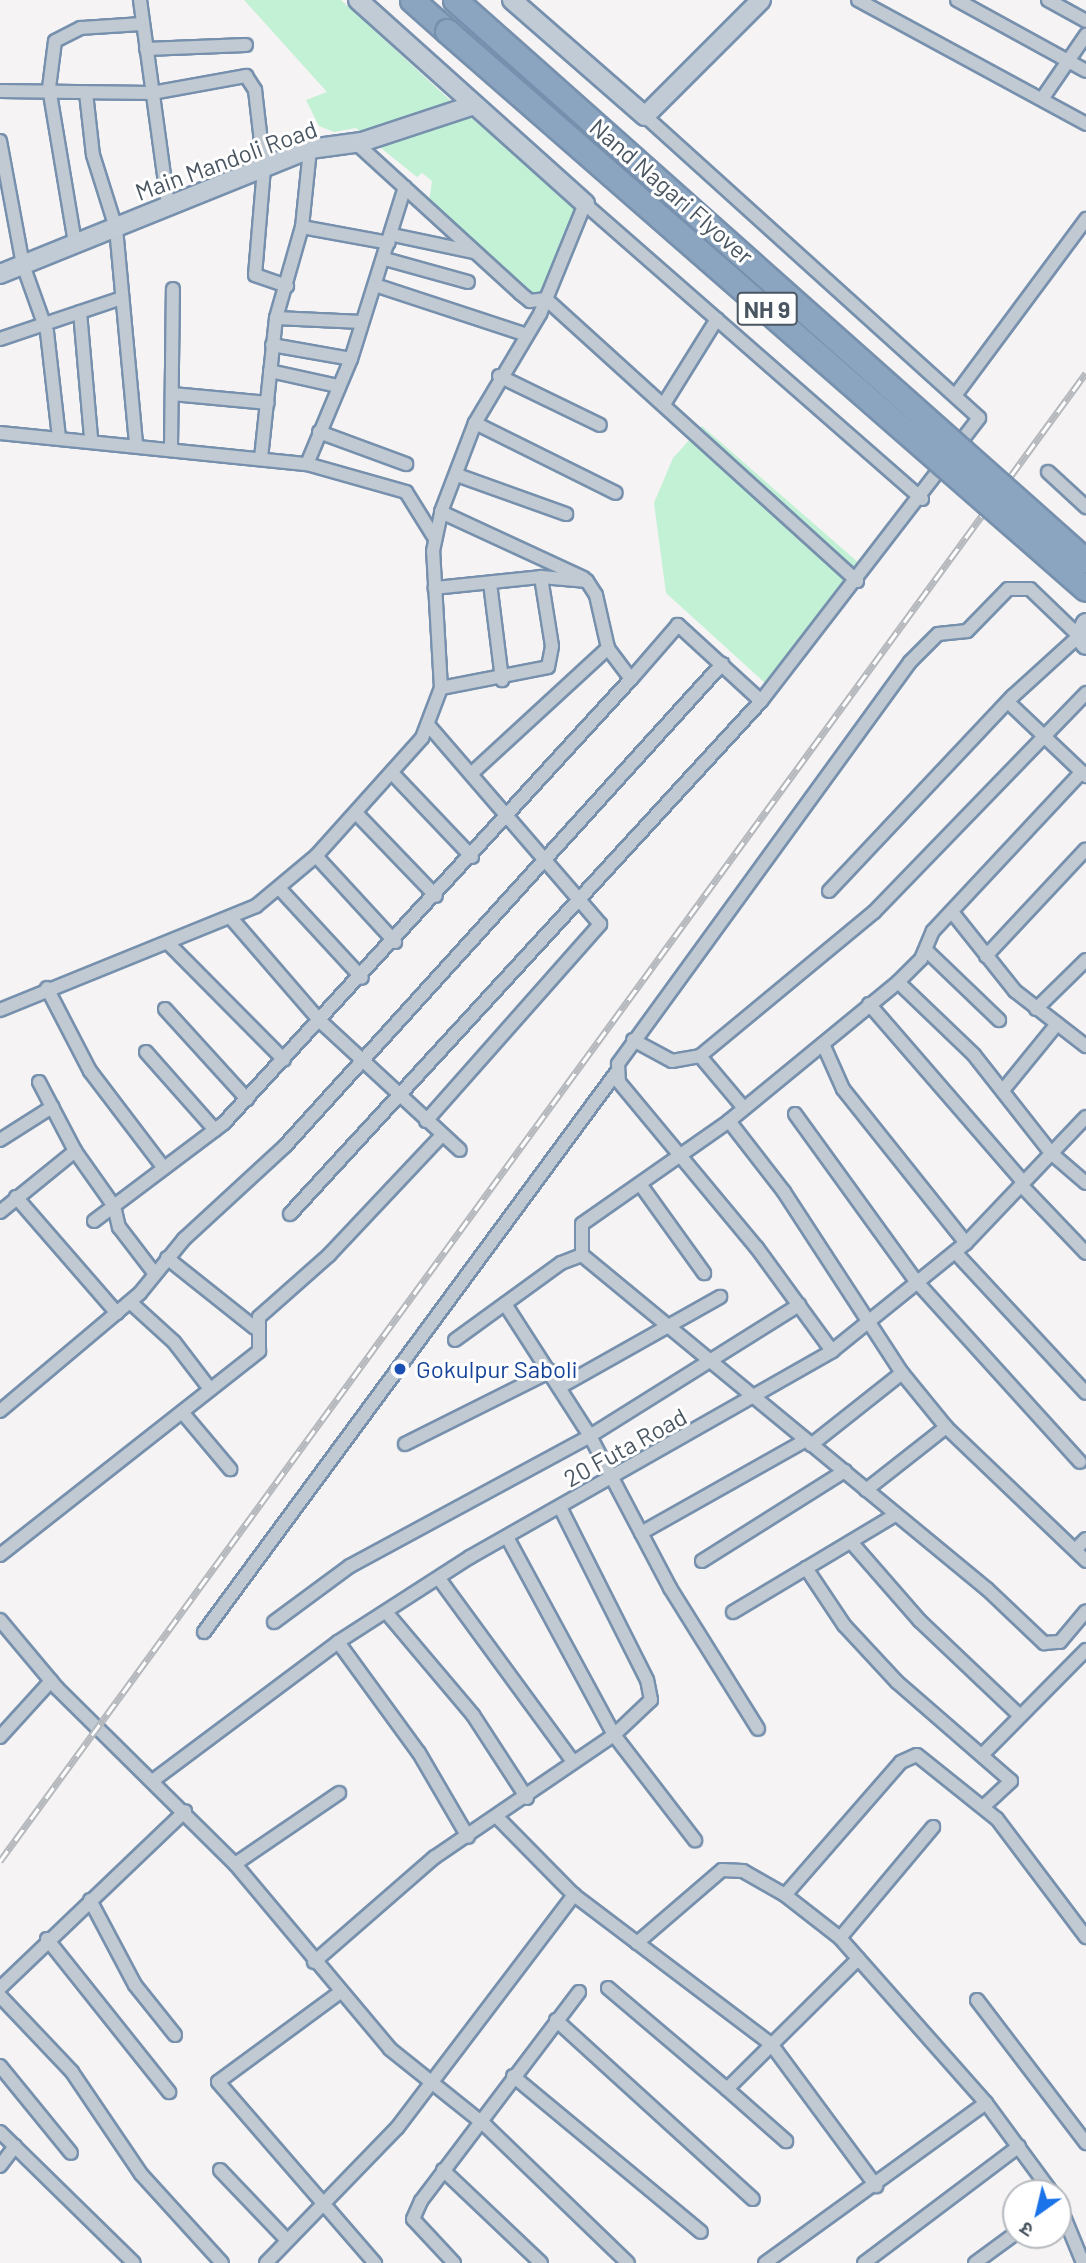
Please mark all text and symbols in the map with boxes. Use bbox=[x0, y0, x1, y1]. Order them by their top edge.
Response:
street label: Nand Nagari Flyover bbox=[584, 112, 760, 270]
street label: Main Mandoli Road bbox=[131, 114, 321, 206]
road number: NH 9 bbox=[736, 290, 798, 328]
place label: Gokulpur Saboli bbox=[416, 1355, 578, 1383]
marker: Gokulpur Saboli bbox=[390, 1359, 410, 1379]
street label: 20 Futa Road bbox=[558, 1401, 692, 1493]
north arrow bbox=[1002, 2179, 1072, 2249]
text: उ bbox=[1015, 2218, 1037, 2243]

